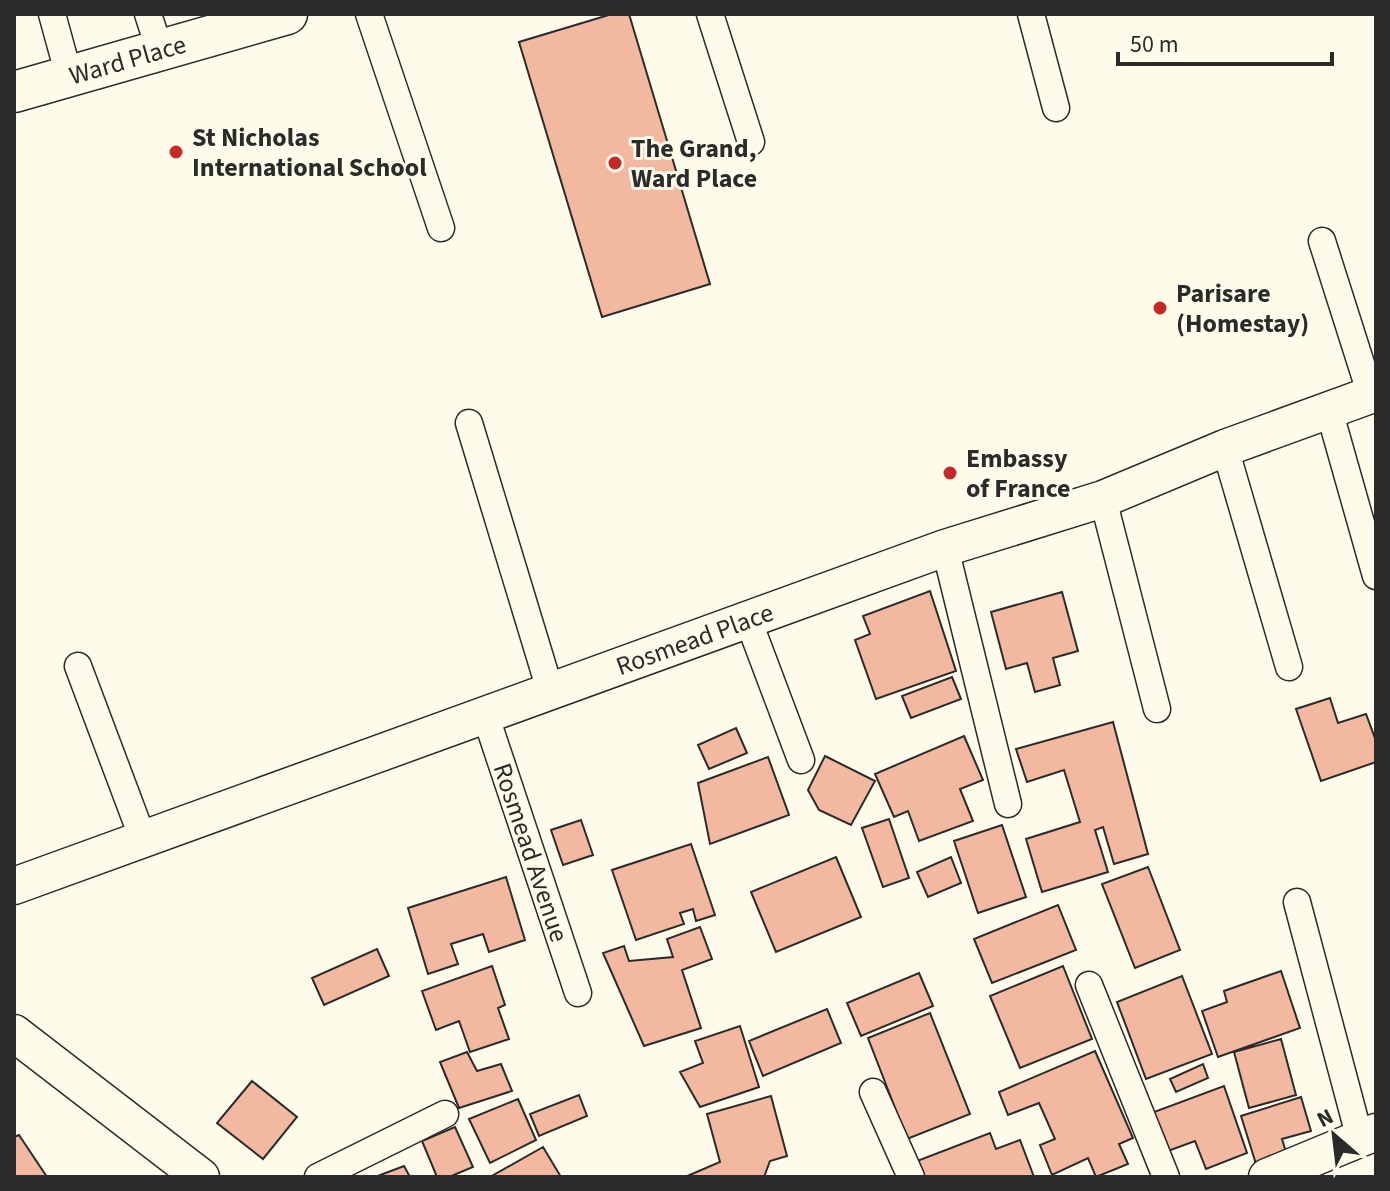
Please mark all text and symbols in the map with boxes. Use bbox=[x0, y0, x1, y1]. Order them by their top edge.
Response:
scale bar bbox=[1118, 16, 1332, 66]
street label: Ward Place bbox=[65, 26, 190, 94]
text: 50 m bbox=[1130, 27, 1179, 62]
place label: St Nicholas International School bbox=[192, 119, 427, 186]
place label: The Grand, Ward Place bbox=[631, 130, 757, 197]
marker: St Nicholas International School bbox=[167, 143, 185, 161]
marker: The Grand, Ward Place bbox=[606, 154, 624, 172]
place label: Parisare (Homestay) bbox=[1176, 275, 1309, 342]
marker: Parisare (Homestay) bbox=[1151, 299, 1169, 317]
place label: Embassy of France bbox=[966, 440, 1071, 507]
marker: Embassy of France bbox=[941, 464, 959, 482]
street label: Rosmead Place bbox=[611, 594, 779, 685]
street label: Rosmead Avenue bbox=[484, 758, 578, 947]
north arrow bbox=[1294, 1095, 1374, 1175]
text: N bbox=[1311, 1101, 1339, 1136]

